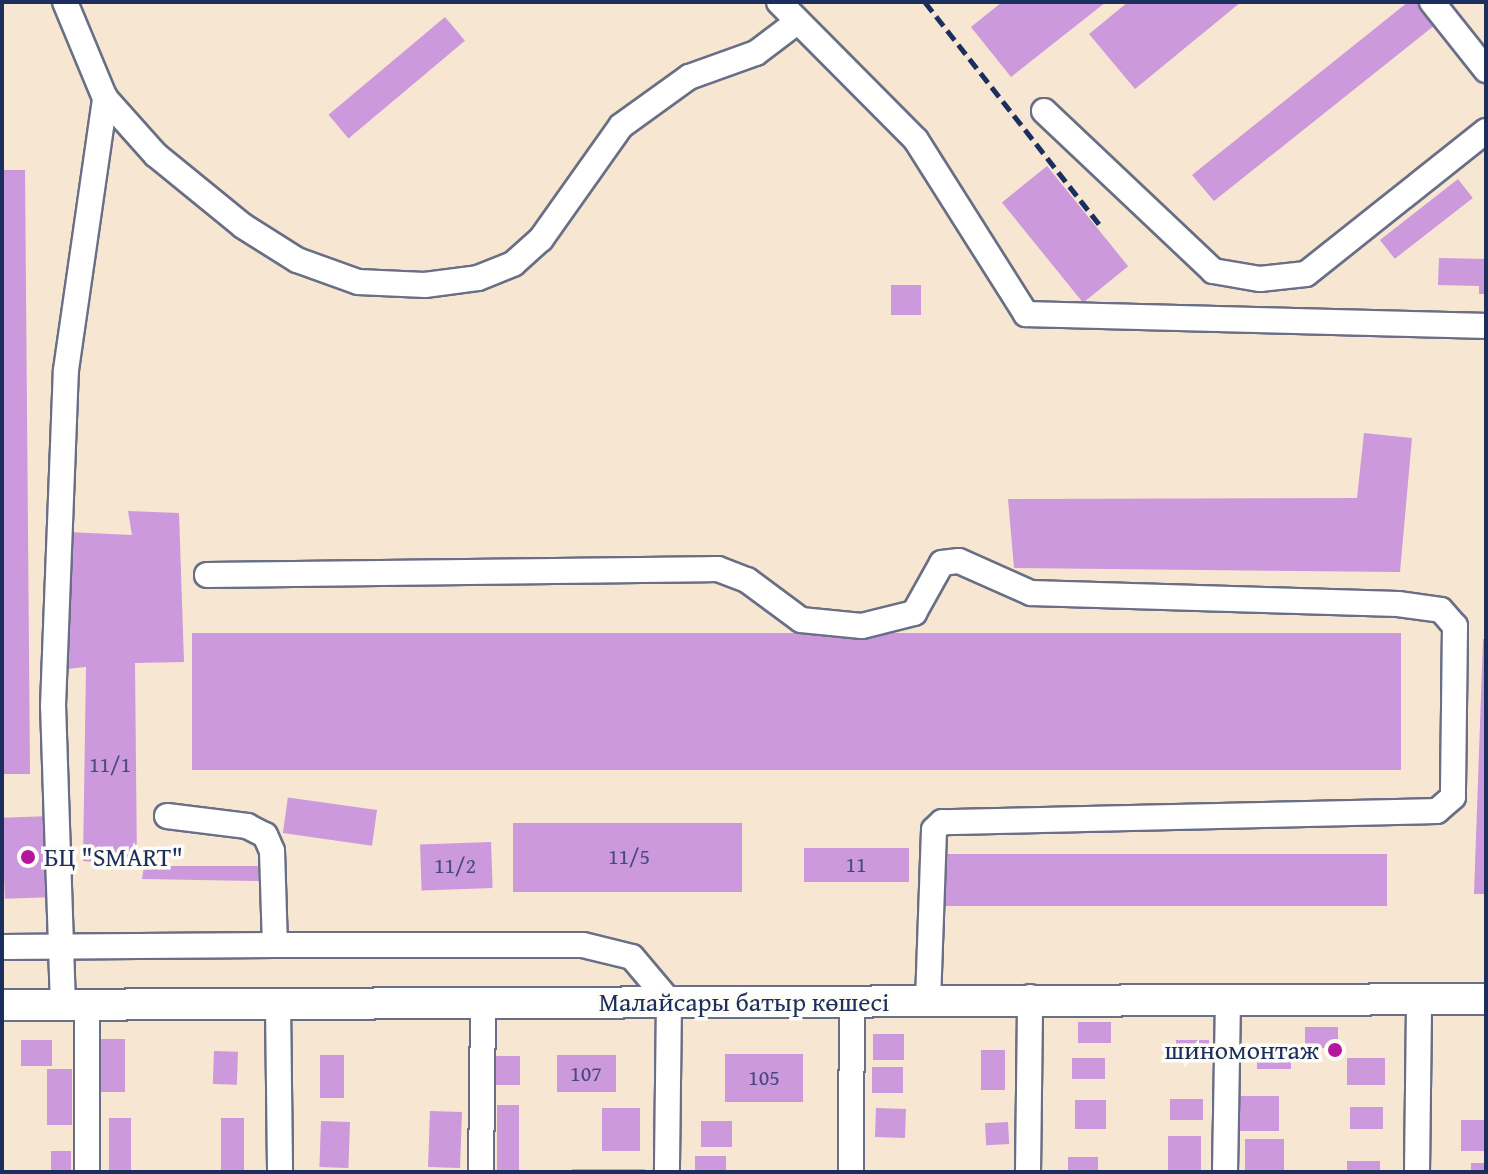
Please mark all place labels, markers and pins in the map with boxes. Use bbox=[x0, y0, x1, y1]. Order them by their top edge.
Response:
place label: БЦ "SMART" bbox=[44, 841, 183, 873]
marker: БЦ "SMART" bbox=[19, 848, 37, 866]
place label: шиномонтаж bbox=[1165, 1034, 1319, 1066]
marker: шиномонтаж bbox=[1326, 1041, 1344, 1059]

